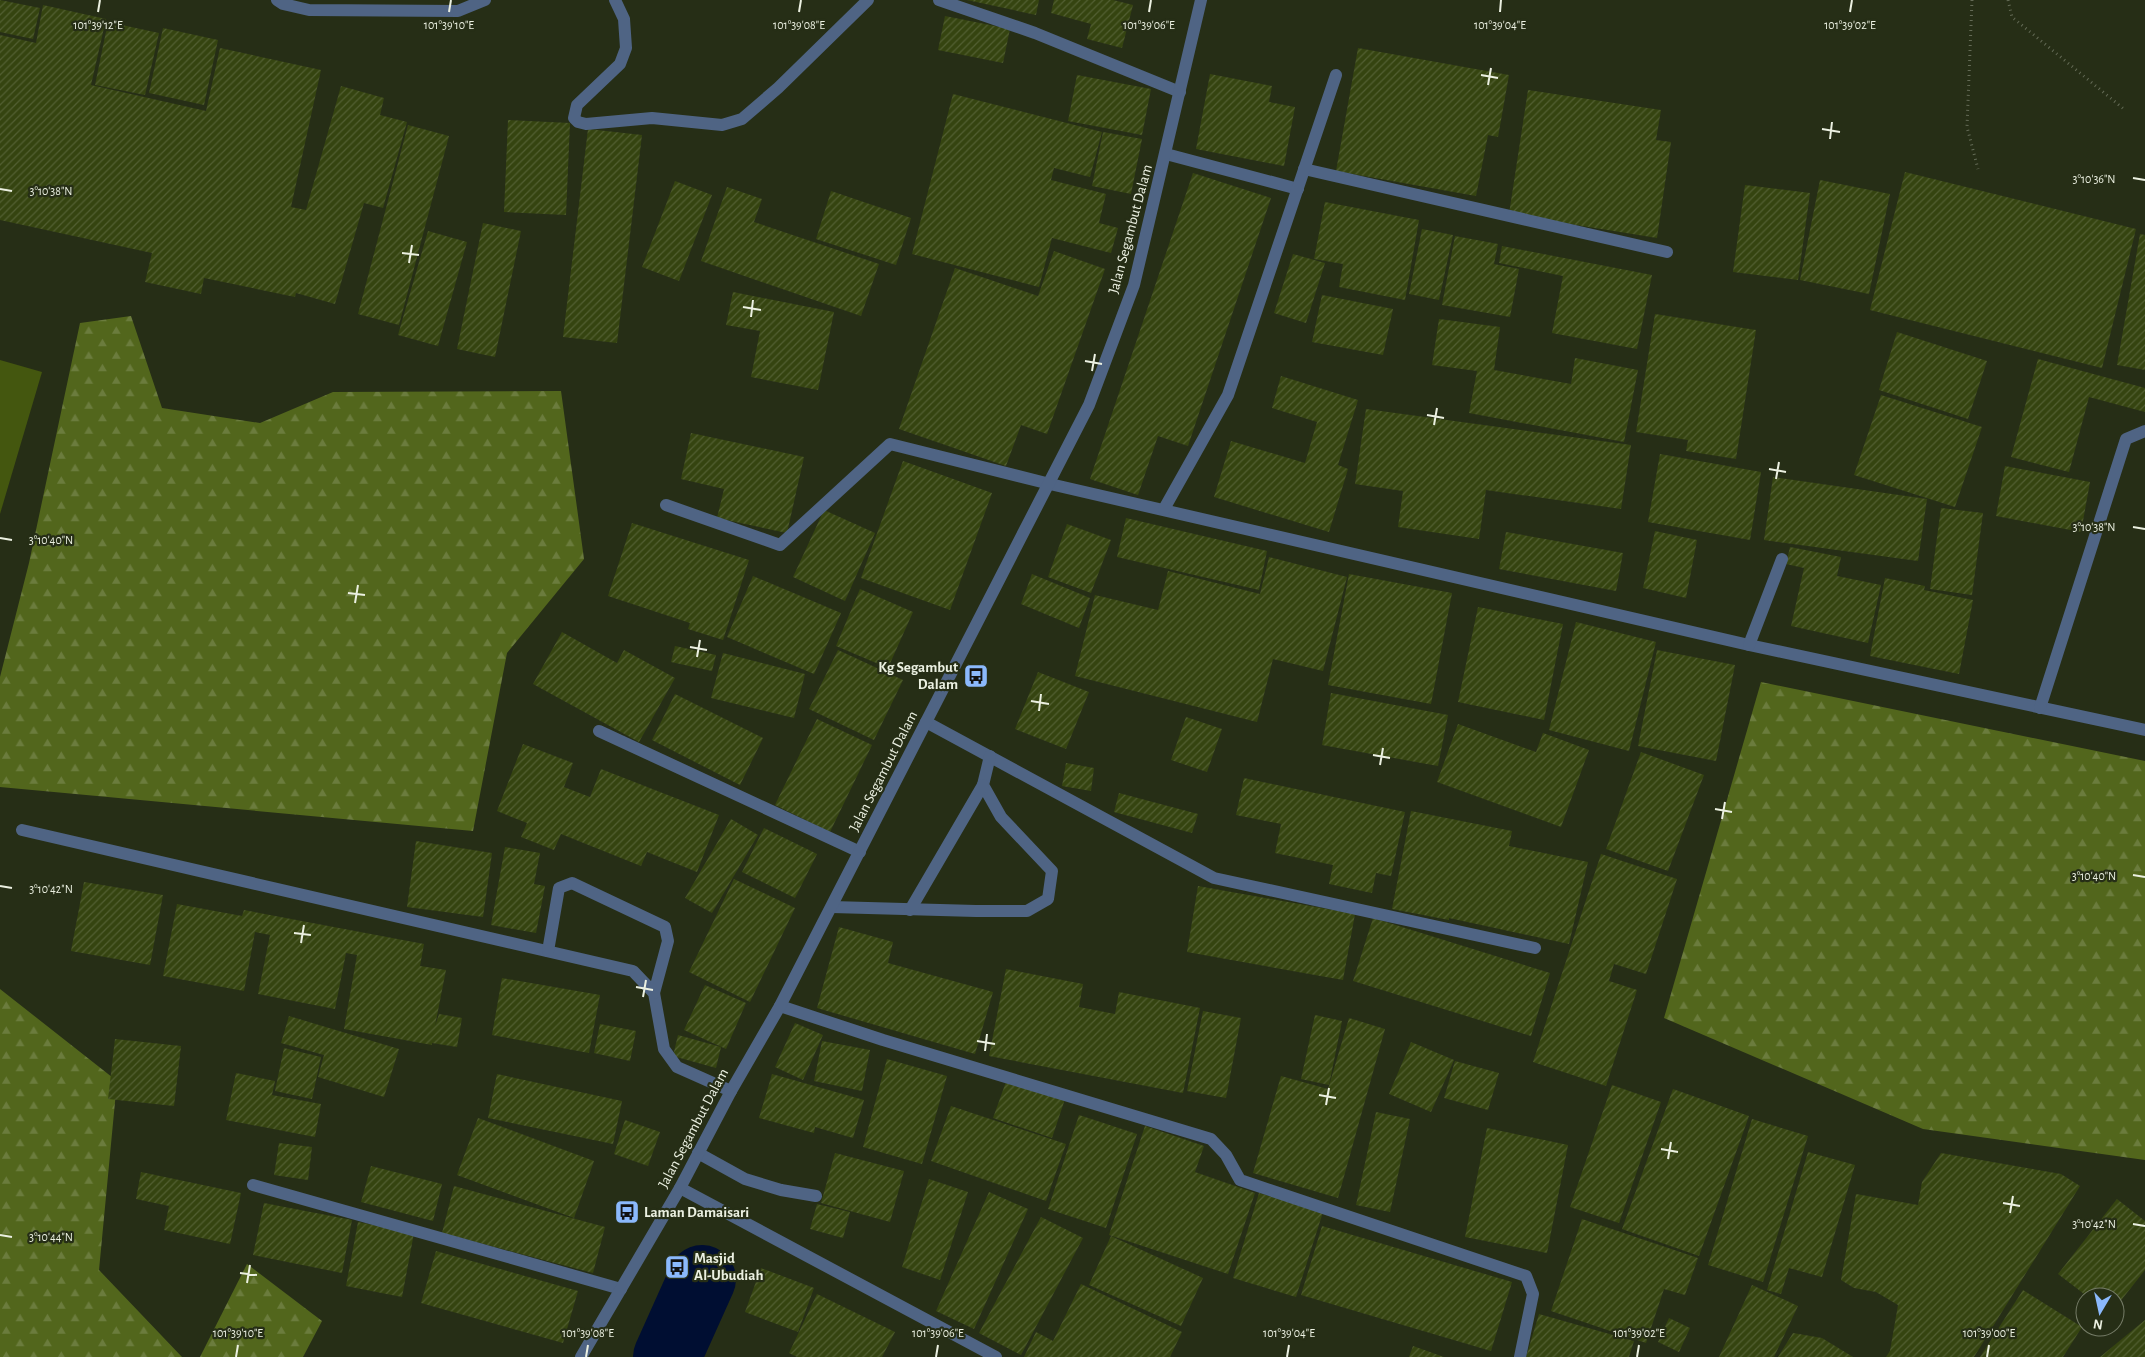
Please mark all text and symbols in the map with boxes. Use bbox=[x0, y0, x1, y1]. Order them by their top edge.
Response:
text: 101°39'12"E bbox=[73, 19, 123, 31]
text: 101°39'10"E bbox=[424, 19, 474, 31]
text: 101°39'08"E bbox=[773, 19, 825, 31]
text: 101°39'06"E bbox=[1123, 19, 1175, 31]
text: 101°39'04"E bbox=[1474, 19, 1526, 31]
text: 101°39'02"E bbox=[1824, 19, 1876, 31]
street label: Jalan Segambut Dalam bbox=[1106, 163, 1155, 295]
text: 3°10'36"N bbox=[2072, 173, 2116, 185]
text: 3°10'38"N bbox=[29, 185, 73, 197]
text: 3°10'38"N bbox=[2072, 521, 2116, 533]
text: 3°10'40"N bbox=[29, 534, 73, 546]
place label: Kg Segambut Dalam bbox=[878, 660, 958, 692]
bus stop icon: Kg Segambut Dalam bbox=[963, 663, 989, 689]
street label: Jalan Segambut Dalam bbox=[847, 709, 920, 834]
text: 3°10'40"N bbox=[2072, 870, 2116, 882]
text: 3°10'42"N bbox=[29, 883, 73, 895]
street label: Jalan Segambut Dalam bbox=[656, 1066, 731, 1191]
bus stop icon: Laman Damaisari bbox=[614, 1199, 640, 1225]
place label: Laman Damaisari bbox=[644, 1205, 749, 1220]
text: 3°10'42"N bbox=[2072, 1218, 2116, 1230]
text: 3°10'44"N bbox=[29, 1231, 73, 1243]
place label: Masjid Al-Ubudiah bbox=[694, 1251, 763, 1283]
bus stop icon: Masjid Al-Ubudiah bbox=[664, 1254, 690, 1280]
north arrow bbox=[2075, 1287, 2125, 1337]
text: N bbox=[2092, 1316, 2104, 1332]
text: 101°39'10"E bbox=[213, 1327, 263, 1339]
text: 101°39'08"E bbox=[562, 1327, 614, 1339]
text: 101°39'06"E bbox=[912, 1327, 964, 1339]
text: 101°39'04"E bbox=[1263, 1327, 1315, 1339]
text: 101°39'02"E bbox=[1613, 1327, 1665, 1339]
text: 101°39'00"E bbox=[1963, 1327, 2015, 1339]

